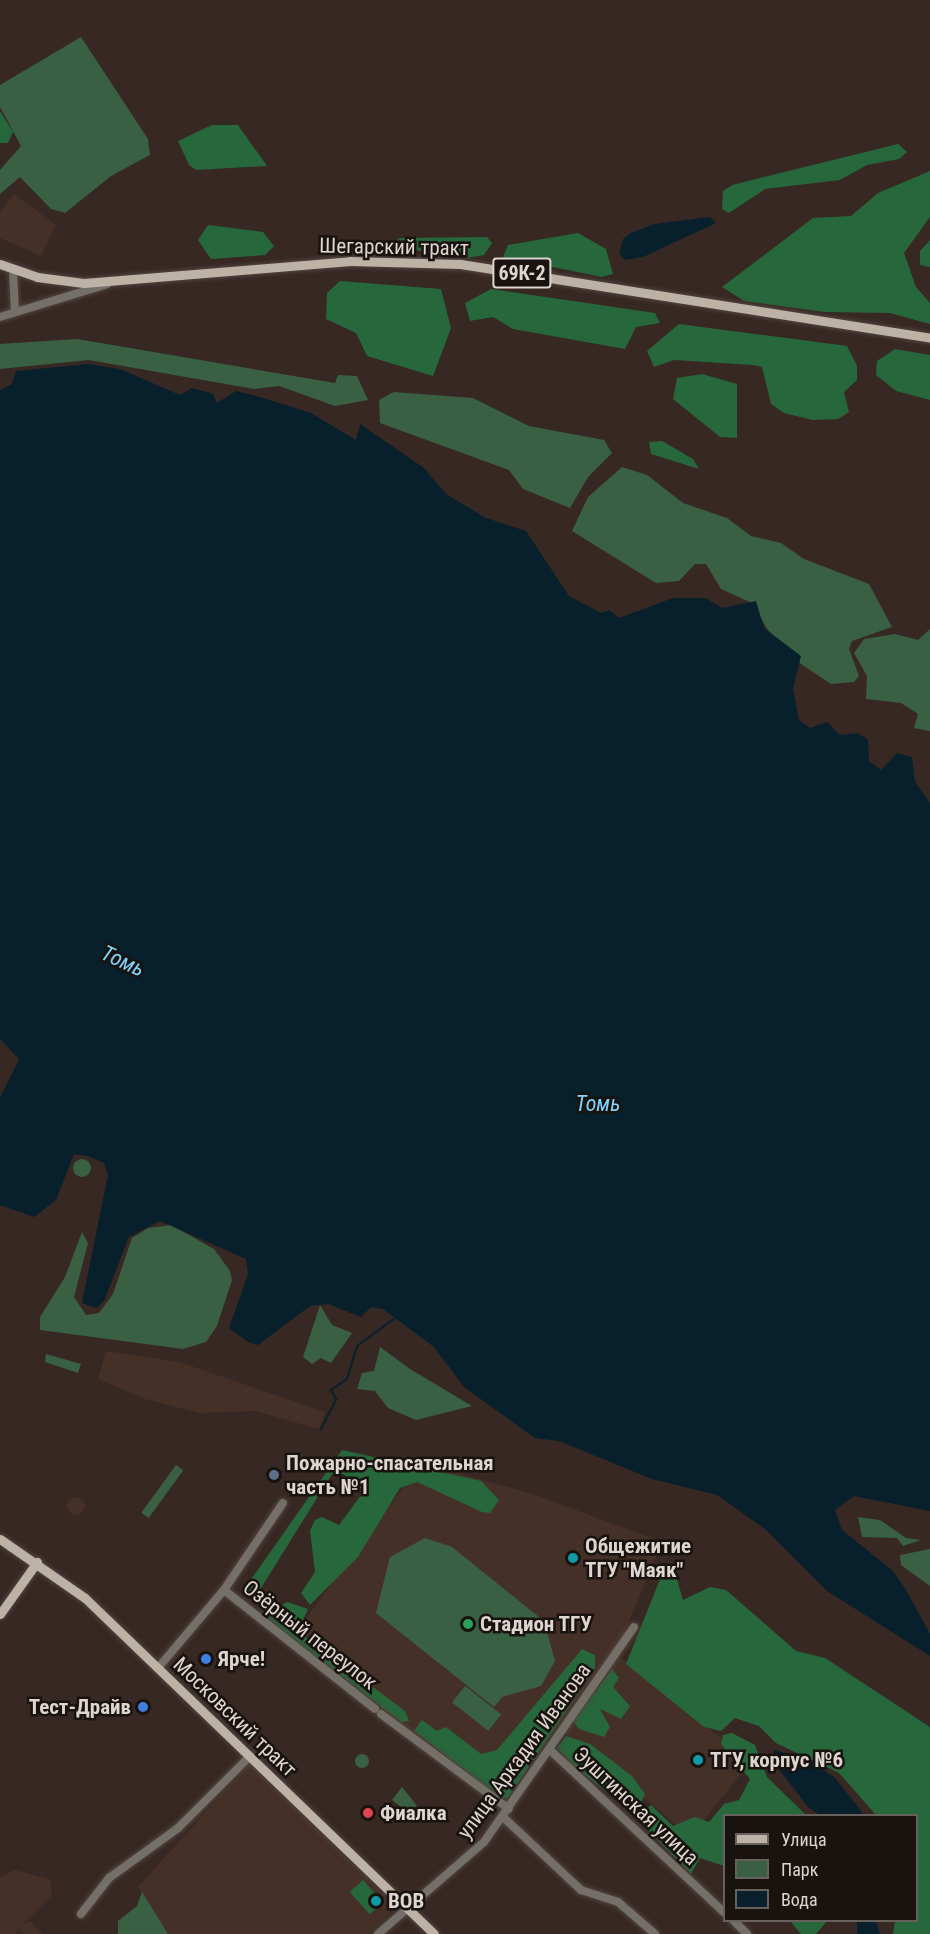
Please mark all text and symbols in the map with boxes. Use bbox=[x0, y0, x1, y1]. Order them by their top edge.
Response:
street label: Шегарский тракт bbox=[319, 233, 469, 261]
road number: 69К-2 bbox=[492, 256, 552, 290]
water label: Томь bbox=[97, 940, 149, 982]
water label: Томь bbox=[576, 1091, 620, 1117]
place label: Пожарно-спасательная часть №1 bbox=[286, 1450, 494, 1500]
marker: Пожарно-спасательная часть №1 bbox=[267, 1468, 281, 1482]
place label: Общежитие ТГУ "Маяк" bbox=[585, 1533, 691, 1583]
marker: Общежитие ТГУ "Маяк" bbox=[566, 1551, 580, 1565]
street label: Озёрный переулок bbox=[238, 1575, 382, 1695]
place label: Стадион ТГУ bbox=[480, 1611, 592, 1637]
marker: Стадион ТГУ bbox=[461, 1617, 475, 1631]
place label: Ярче! bbox=[218, 1646, 265, 1672]
street label: Московский тракт bbox=[168, 1652, 302, 1782]
marker: Ярче! bbox=[199, 1652, 213, 1666]
street label: улица Аркадия Иванова bbox=[452, 1658, 596, 1844]
place label: Тест-Драйв bbox=[29, 1694, 131, 1720]
marker: Тест-Драйв bbox=[136, 1700, 150, 1714]
street label: Эуштинская улица bbox=[568, 1742, 704, 1870]
place label: ТГУ, корпус №6 bbox=[710, 1747, 843, 1773]
marker: ТГУ, корпус №6 bbox=[691, 1753, 705, 1767]
place label: Фиалка bbox=[380, 1800, 447, 1826]
marker: Фиалка bbox=[361, 1806, 375, 1820]
legend bbox=[723, 1814, 918, 1922]
text: Улица bbox=[781, 1829, 827, 1850]
text: Парк bbox=[781, 1859, 818, 1880]
place label: ВОВ bbox=[388, 1888, 424, 1914]
text: Вода bbox=[781, 1889, 818, 1910]
marker: ВОВ bbox=[369, 1894, 383, 1908]

